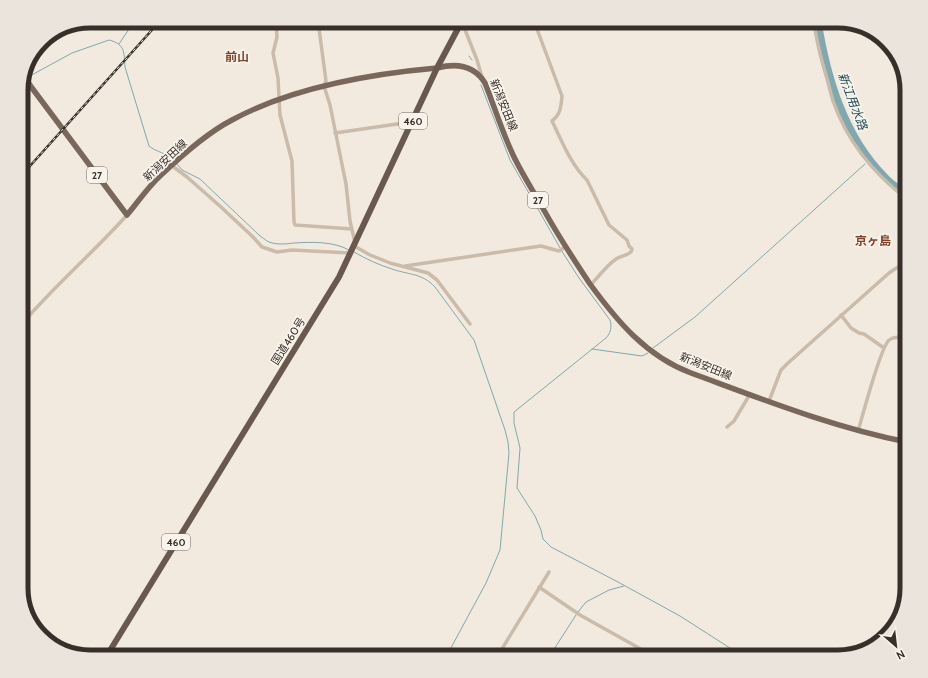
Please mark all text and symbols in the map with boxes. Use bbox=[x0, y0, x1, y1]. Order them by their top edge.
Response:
district label: 前山 bbox=[225, 49, 249, 64]
water label: 新江用水路 bbox=[835, 70, 871, 133]
street label: 新潟安田線 bbox=[487, 77, 521, 133]
road number: 460 bbox=[399, 113, 427, 129]
street label: 新潟安田線 bbox=[140, 136, 190, 184]
road number: 27 bbox=[87, 167, 107, 183]
road number: 27 bbox=[528, 192, 548, 208]
district label: 京ヶ島 bbox=[855, 233, 891, 248]
street label: 国道460号 bbox=[268, 315, 308, 367]
street label: 新潟安田線 bbox=[678, 349, 734, 383]
road number: 460 bbox=[162, 534, 190, 550]
north arrow bbox=[876, 626, 916, 666]
text: N bbox=[894, 647, 907, 663]

